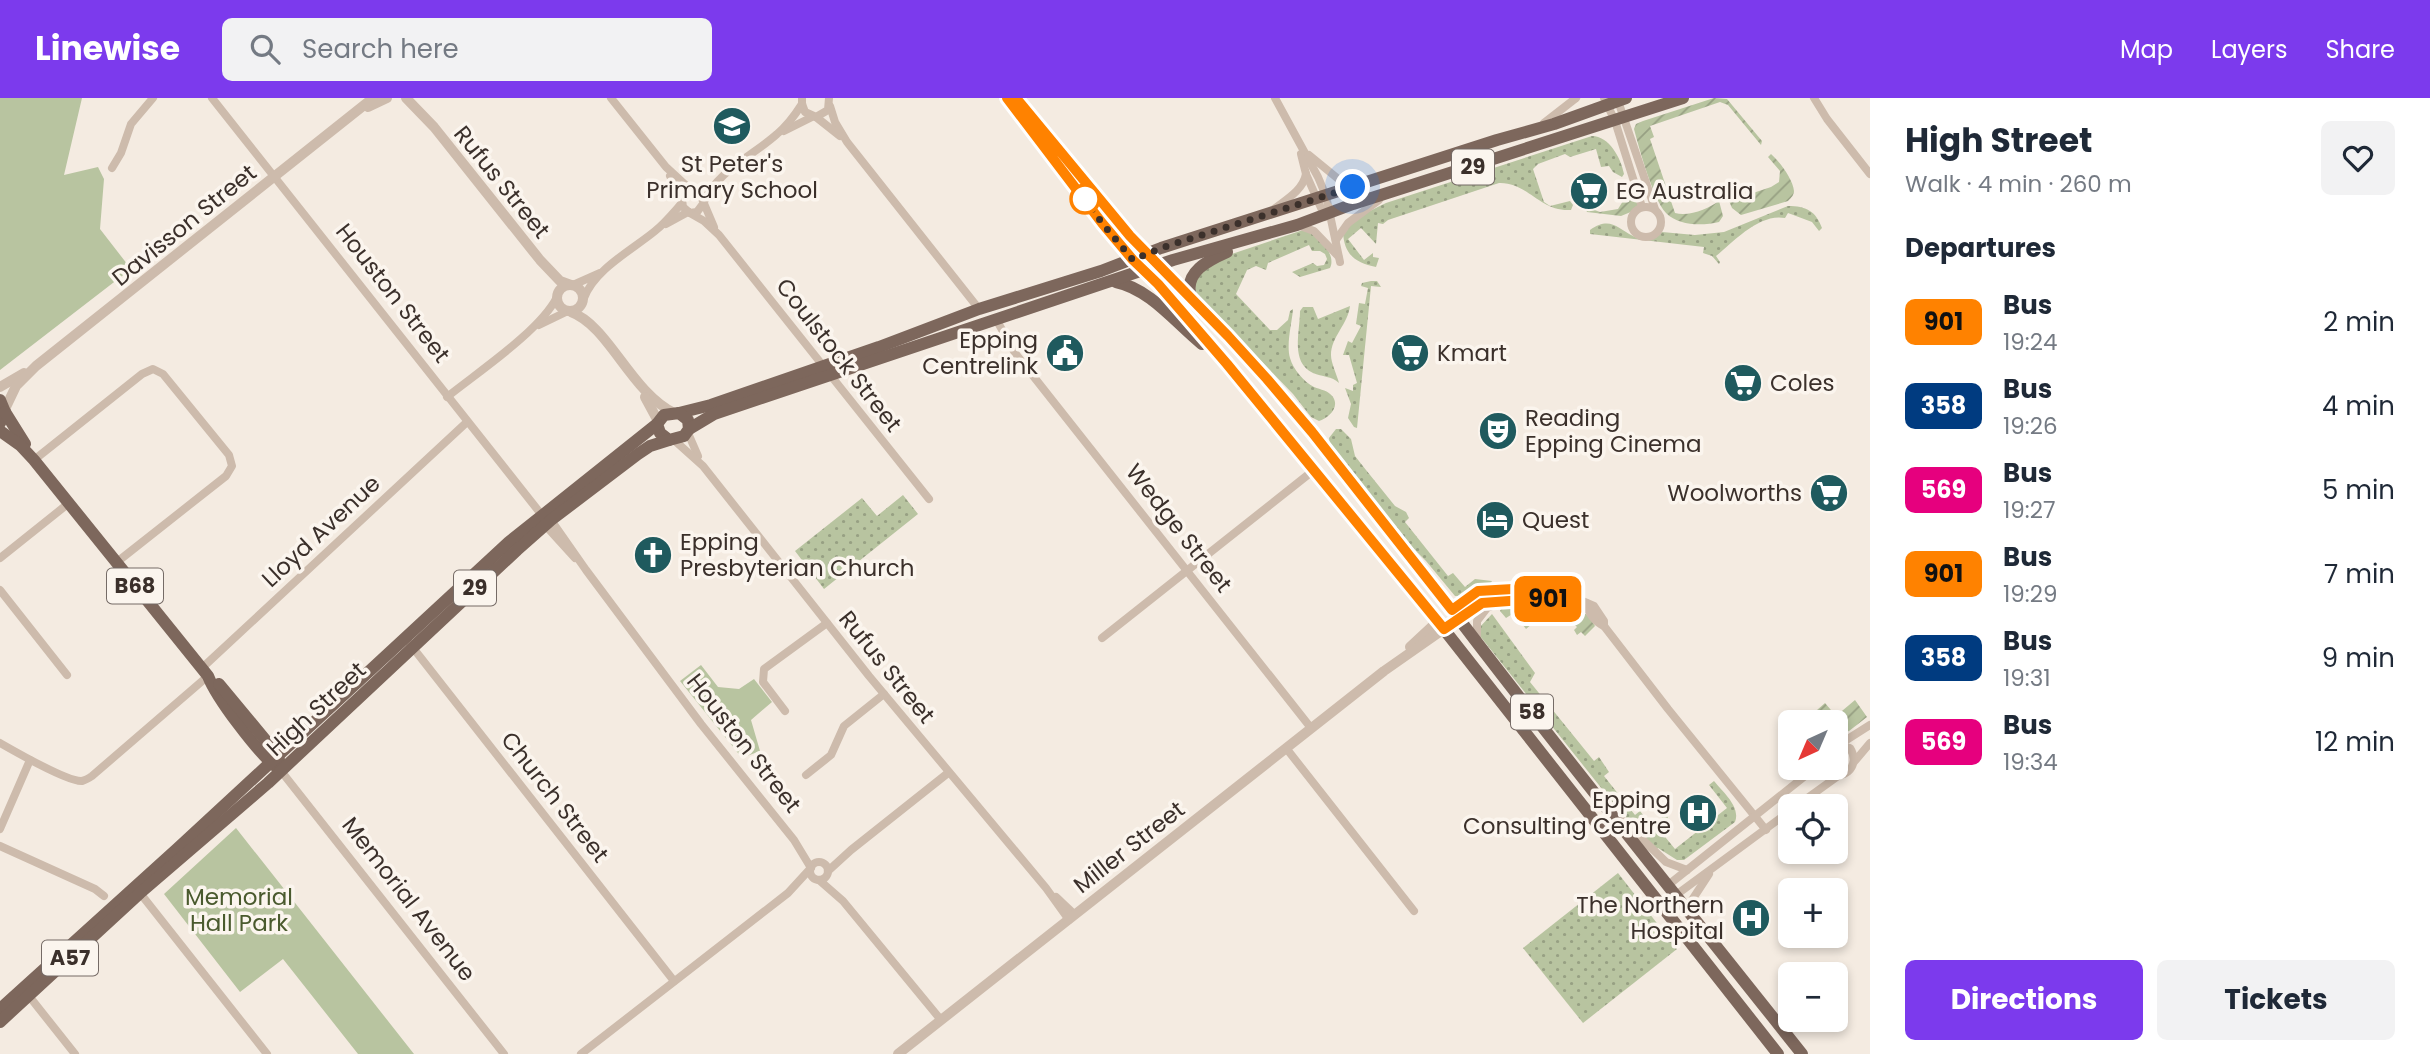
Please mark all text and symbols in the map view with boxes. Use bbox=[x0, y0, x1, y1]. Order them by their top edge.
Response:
search box bbox=[222, 18, 712, 81]
text: Linewise bbox=[35, 25, 180, 72]
icon: search bbox=[246, 30, 284, 68]
text: Search here bbox=[302, 31, 459, 67]
text: Map bbox=[2120, 33, 2173, 66]
text: Layers bbox=[2211, 33, 2287, 66]
text: Share bbox=[2325, 33, 2395, 66]
school or university icon: St Peter's Primary School bbox=[711, 105, 753, 147]
text: High Street bbox=[1905, 117, 2092, 164]
street label: Rufus Street bbox=[447, 119, 557, 245]
button: heart bbox=[2321, 121, 2395, 195]
place label: St Peter's Primary School bbox=[646, 148, 818, 206]
road number: 29 bbox=[1452, 150, 1494, 184]
street label: Davisson Street bbox=[105, 157, 263, 293]
text: Walk · 4 min · 260 m bbox=[1905, 168, 2132, 200]
your location bbox=[1335, 169, 1370, 204]
supermarket icon: EG Australia bbox=[1568, 170, 1610, 212]
place label: EG Australia bbox=[1616, 175, 1753, 207]
unlabelled marker bbox=[1070, 184, 1100, 214]
street label: Houston Street bbox=[328, 217, 458, 369]
text: Departures bbox=[1905, 230, 2056, 266]
street label: Coulstock Street bbox=[769, 271, 909, 439]
text: Bus bbox=[2003, 287, 2052, 323]
text: 2 min bbox=[2323, 304, 2395, 340]
text: 901 bbox=[1924, 305, 1963, 338]
place label: Epping Centrelink bbox=[922, 324, 1038, 382]
text: 19:24 bbox=[2003, 326, 2057, 358]
public building icon: Epping Centrelink bbox=[1044, 332, 1086, 374]
supermarket icon: Kmart bbox=[1389, 332, 1431, 374]
place label: Kmart bbox=[1437, 337, 1507, 369]
supermarket icon: Coles bbox=[1722, 362, 1764, 404]
place label: Coles bbox=[1770, 367, 1834, 399]
text: Bus bbox=[2003, 371, 2052, 407]
text: 4 min bbox=[2322, 388, 2395, 424]
text: 358 bbox=[1921, 389, 1966, 422]
place label: Reading Epping Cinema bbox=[1525, 402, 1702, 460]
theatre icon: Reading Epping Cinema bbox=[1477, 410, 1519, 452]
text: 19:26 bbox=[2003, 410, 2058, 442]
text: Bus bbox=[2003, 455, 2052, 491]
street label: Wedge Street bbox=[1119, 457, 1239, 599]
street label: Lloyd Avenue bbox=[255, 468, 387, 594]
supermarket icon: Woolworths bbox=[1808, 472, 1850, 514]
text: 5 min bbox=[2322, 472, 2395, 508]
text: 569 bbox=[1921, 473, 1966, 506]
place label: Woolworths bbox=[1667, 477, 1802, 509]
text: 19:27 bbox=[2003, 494, 2056, 526]
hotel icon: Quest bbox=[1474, 499, 1516, 541]
place label: Quest bbox=[1522, 504, 1589, 536]
place label: Epping Presbyterian Church bbox=[680, 526, 914, 584]
church icon: Epping Presbyterian Church bbox=[632, 534, 674, 576]
text: Bus bbox=[2003, 539, 2052, 575]
text: 7 min bbox=[2324, 556, 2395, 592]
text: 901 bbox=[1924, 557, 1963, 590]
road number: B68 bbox=[107, 568, 163, 603]
road number: 29 bbox=[454, 570, 496, 606]
line badge: 901 bbox=[1508, 576, 1588, 622]
text: 19:29 bbox=[2003, 578, 2057, 610]
text: 901 bbox=[1528, 582, 1568, 615]
street label: Rufus Street bbox=[832, 604, 942, 730]
text: Bus bbox=[2003, 623, 2052, 659]
text: 9 min bbox=[2322, 640, 2395, 676]
text: 358 bbox=[1921, 641, 1966, 674]
street label: High Street bbox=[259, 655, 373, 763]
text: 19:31 bbox=[2003, 662, 2051, 694]
street label: Houston Street bbox=[679, 667, 809, 819]
road number: 58 bbox=[1511, 694, 1553, 730]
text: Bus bbox=[2003, 707, 2052, 743]
north arrow bbox=[1778, 710, 1848, 780]
map controls bbox=[1778, 710, 1848, 1032]
text: 12 min bbox=[2315, 724, 2395, 760]
street label: Church Street bbox=[494, 725, 616, 869]
text: 569 bbox=[1921, 725, 1966, 758]
text: 19:34 bbox=[2003, 746, 2058, 778]
place label: Epping Consulting Centre bbox=[1463, 784, 1671, 842]
hospital icon: Epping Consulting Centre bbox=[1677, 792, 1719, 834]
street label: Miller Street bbox=[1067, 793, 1191, 901]
button: locate bbox=[1778, 794, 1848, 864]
street label: Memorial Avenue bbox=[335, 810, 483, 988]
button: + bbox=[1778, 878, 1848, 948]
park label: Memorial Hall Park bbox=[185, 881, 293, 939]
place label: The Northern Hospital bbox=[1576, 889, 1724, 947]
hospital icon: The Northern Hospital bbox=[1730, 897, 1772, 939]
road number: A57 bbox=[42, 940, 98, 976]
button: Directions bbox=[1905, 960, 2143, 1040]
button: Tickets bbox=[2157, 960, 2395, 1040]
button: − bbox=[1778, 962, 1848, 1032]

